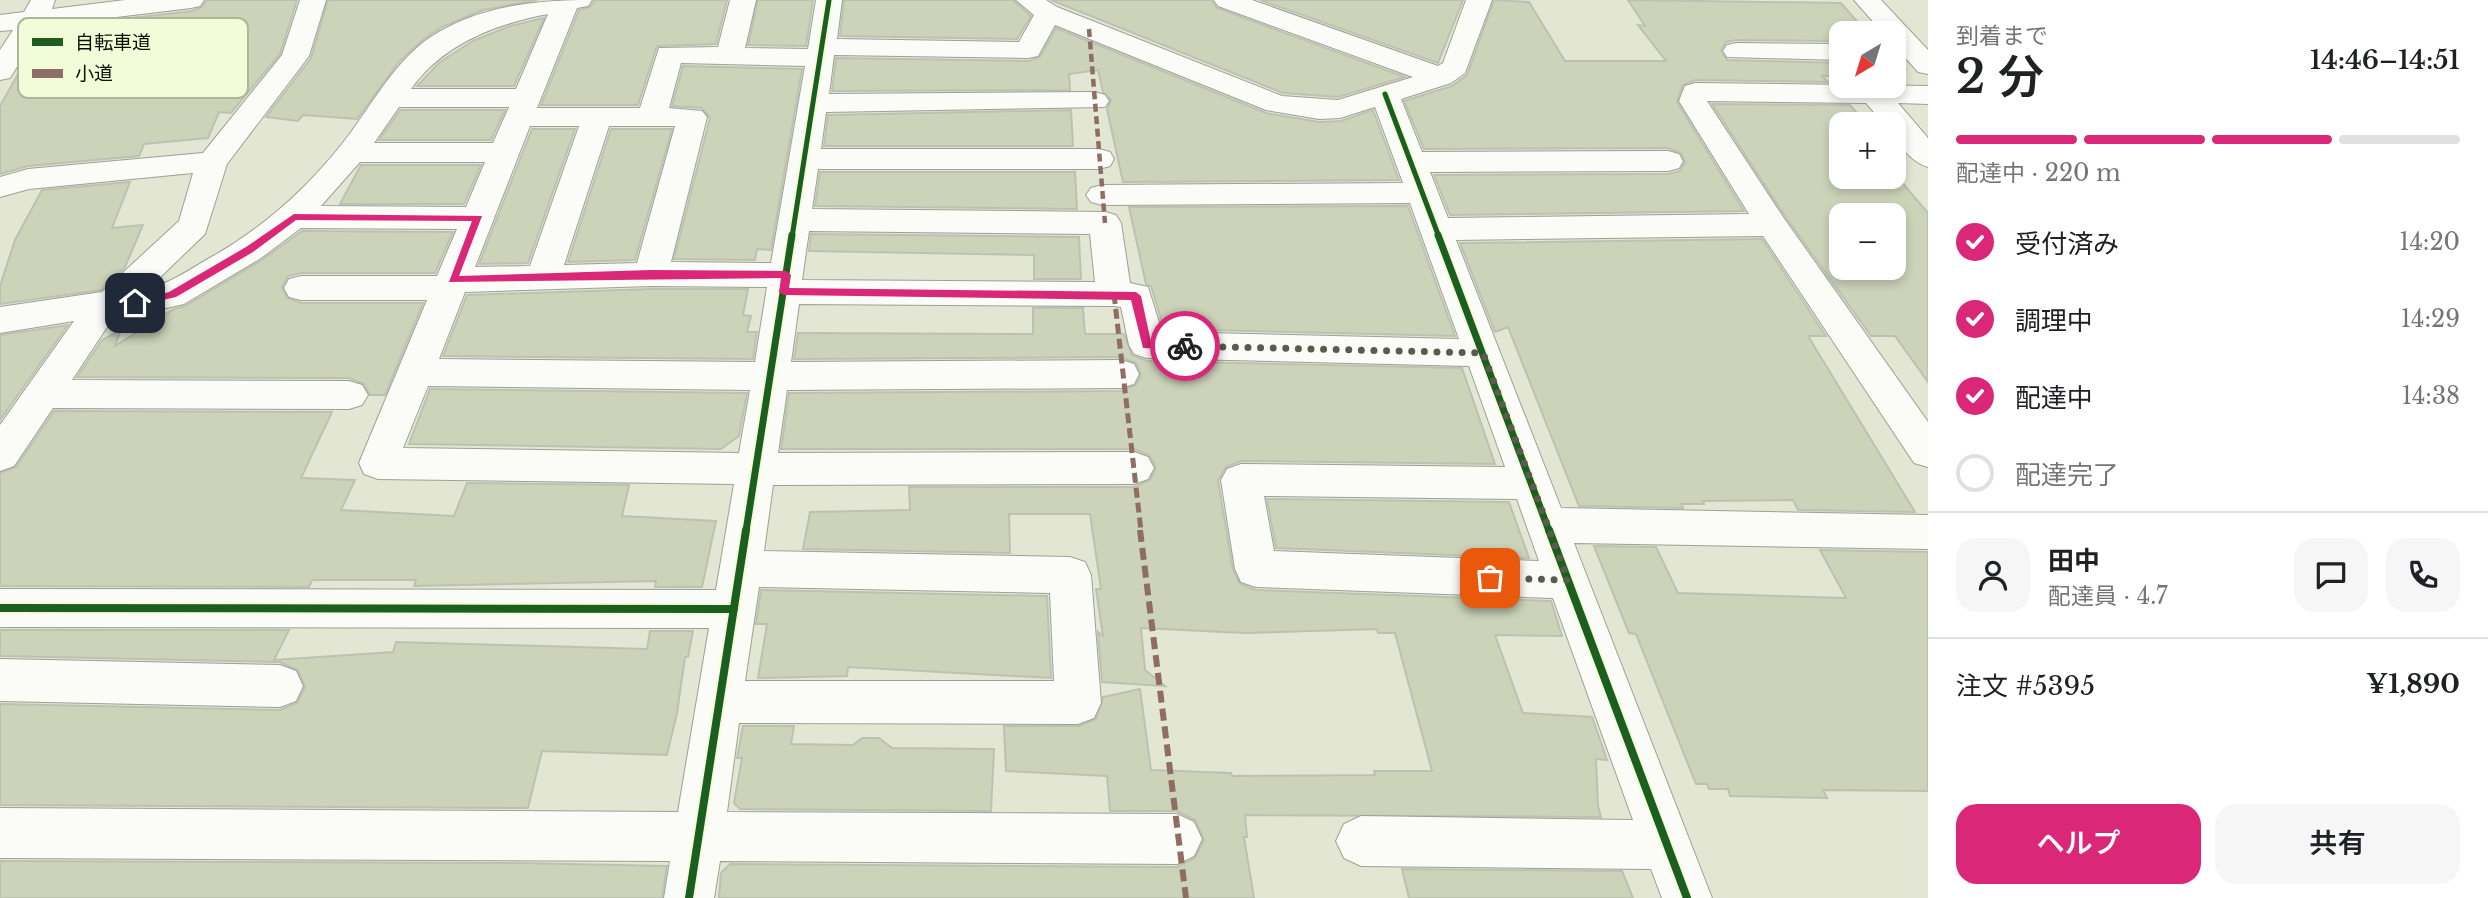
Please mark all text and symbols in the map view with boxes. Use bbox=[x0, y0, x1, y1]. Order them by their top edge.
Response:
legend bbox=[18, 18, 248, 98]
north arrow bbox=[1829, 21, 1906, 98]
map controls bbox=[1829, 21, 1906, 280]
text: 到着まで bbox=[1956, 22, 2048, 50]
text: 自転車道 bbox=[75, 31, 151, 54]
text: 14:46–14:51 bbox=[2310, 44, 2460, 76]
text: 2 分 bbox=[1956, 48, 2044, 105]
text: 小道 bbox=[75, 62, 113, 85]
button: + bbox=[1829, 112, 1906, 189]
text: 配達中 · 220 m bbox=[1956, 159, 2121, 187]
button: − bbox=[1829, 203, 1906, 280]
icon: check bbox=[1956, 223, 1994, 261]
text: 受付済み bbox=[2015, 228, 2119, 260]
text: 14:20 bbox=[2399, 228, 2460, 256]
pin bbox=[105, 273, 165, 333]
icon: home bbox=[116, 284, 154, 322]
icon: check bbox=[1956, 300, 1994, 338]
text: 調理中 bbox=[2015, 305, 2093, 337]
text: 14:29 bbox=[2401, 305, 2460, 333]
courier bbox=[1150, 311, 1220, 381]
icon: bike bbox=[1166, 327, 1204, 365]
icon: check bbox=[1956, 377, 1994, 415]
text: 配達中 bbox=[2015, 382, 2093, 414]
text: 14:38 bbox=[2402, 382, 2460, 410]
text: 配達完了 bbox=[2015, 459, 2119, 491]
button: person bbox=[1956, 538, 2030, 612]
button: chat bbox=[2294, 538, 2368, 612]
button: phone bbox=[2386, 538, 2460, 612]
text: 田中 bbox=[2048, 545, 2100, 577]
pin bbox=[1460, 548, 1520, 608]
icon: bag bbox=[1471, 559, 1509, 597]
text: 配達員 · 4.7 bbox=[2048, 582, 2168, 610]
text: ¥1,890 bbox=[2366, 668, 2460, 700]
text: 注文 #5395 bbox=[1956, 670, 2095, 702]
button: ヘルプ bbox=[1956, 804, 2201, 884]
button: 共有 bbox=[2215, 804, 2460, 884]

